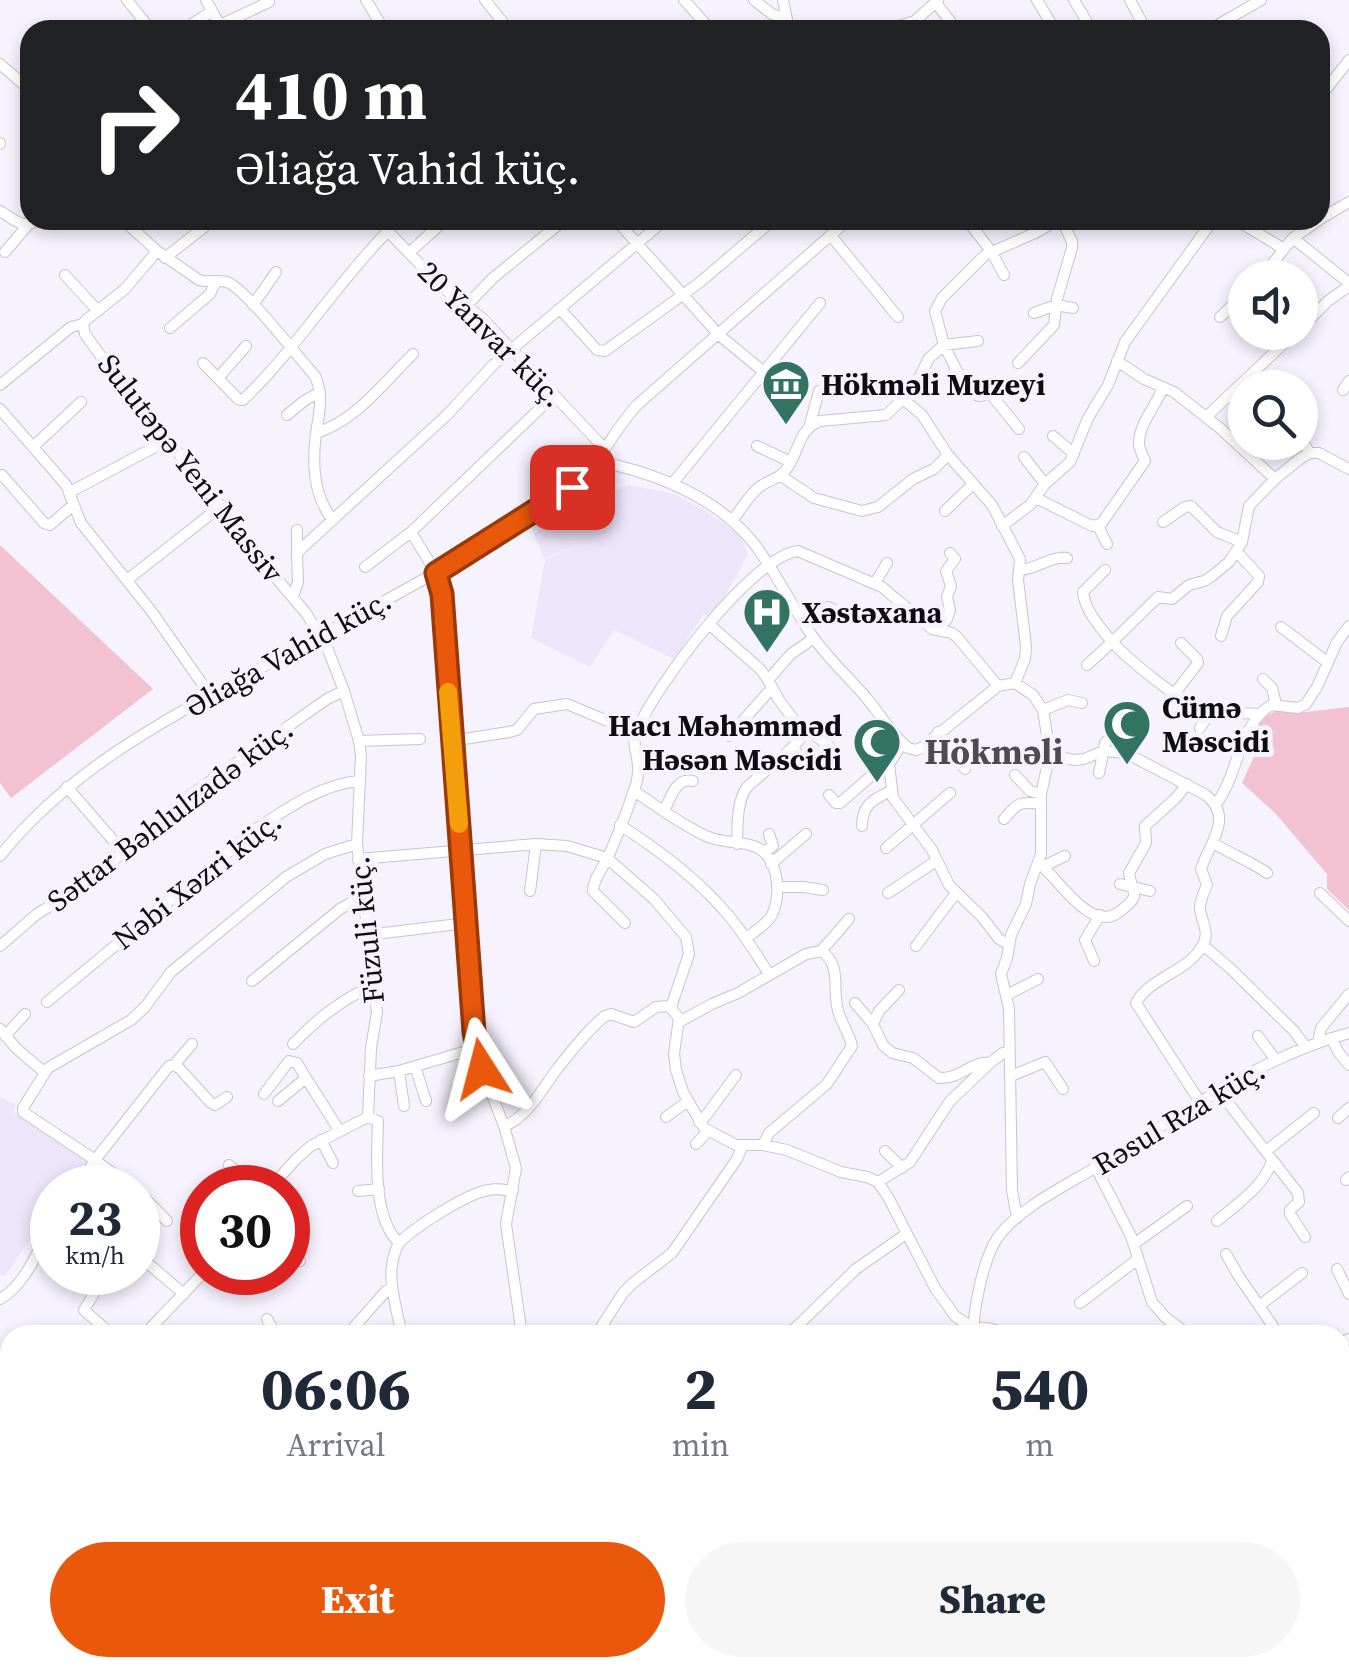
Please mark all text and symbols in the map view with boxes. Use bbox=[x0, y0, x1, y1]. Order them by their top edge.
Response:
text: 410 m bbox=[235, 46, 427, 142]
icon: right bbox=[70, 60, 200, 190]
text: Əliağa Vahid küç. bbox=[235, 137, 580, 199]
street label: 20 Yanvar küç. bbox=[409, 252, 573, 416]
map controls bbox=[1228, 260, 1318, 460]
button: sound bbox=[1228, 260, 1318, 350]
street label: Sulutəpə Yeni Massiv bbox=[89, 345, 293, 591]
museum icon: Hökməli Muzeyi bbox=[760, 358, 812, 426]
place label: Hökməli Muzeyi bbox=[821, 364, 1045, 405]
button: search bbox=[1228, 370, 1318, 460]
pin bbox=[530, 445, 615, 530]
icon: arrive bbox=[545, 460, 600, 515]
street label: Əliağa Vahid küç. bbox=[177, 579, 399, 727]
hospital icon: Xəstəxana bbox=[741, 586, 793, 654]
place label: Xəstəxana bbox=[802, 592, 944, 633]
place label: Cümə Məscidi bbox=[1162, 687, 1270, 762]
mosque icon: Cümə Məscidi bbox=[1101, 698, 1153, 766]
place label: Hacı Məhəmməd Həsən Məscidi bbox=[608, 705, 842, 780]
street label: Səttar Bəhlulzadə küç. bbox=[39, 709, 301, 921]
mosque icon: Hacı Məhəmməd Həsən Məscidi bbox=[851, 716, 903, 784]
district label: Hökməli bbox=[925, 728, 1063, 776]
street label: Nəbi Xəzri küç. bbox=[104, 801, 290, 959]
street label: Füzuli küç. bbox=[338, 855, 394, 1005]
position arrow bbox=[430, 1017, 534, 1121]
street label: Rəsul Rza küç. bbox=[1085, 1049, 1273, 1185]
speed limit sign: 30 bbox=[180, 1165, 310, 1295]
text: 23 bbox=[68, 1183, 122, 1252]
text: km/h bbox=[65, 1238, 125, 1272]
text: 06:06 bbox=[261, 1347, 411, 1429]
text: 2 bbox=[684, 1347, 717, 1429]
text: 540 bbox=[990, 1347, 1089, 1429]
text: Arrival bbox=[286, 1423, 385, 1467]
text: min bbox=[672, 1423, 729, 1467]
text: m bbox=[1025, 1423, 1054, 1467]
button: Exit bbox=[50, 1542, 665, 1657]
button: Share bbox=[685, 1542, 1300, 1657]

